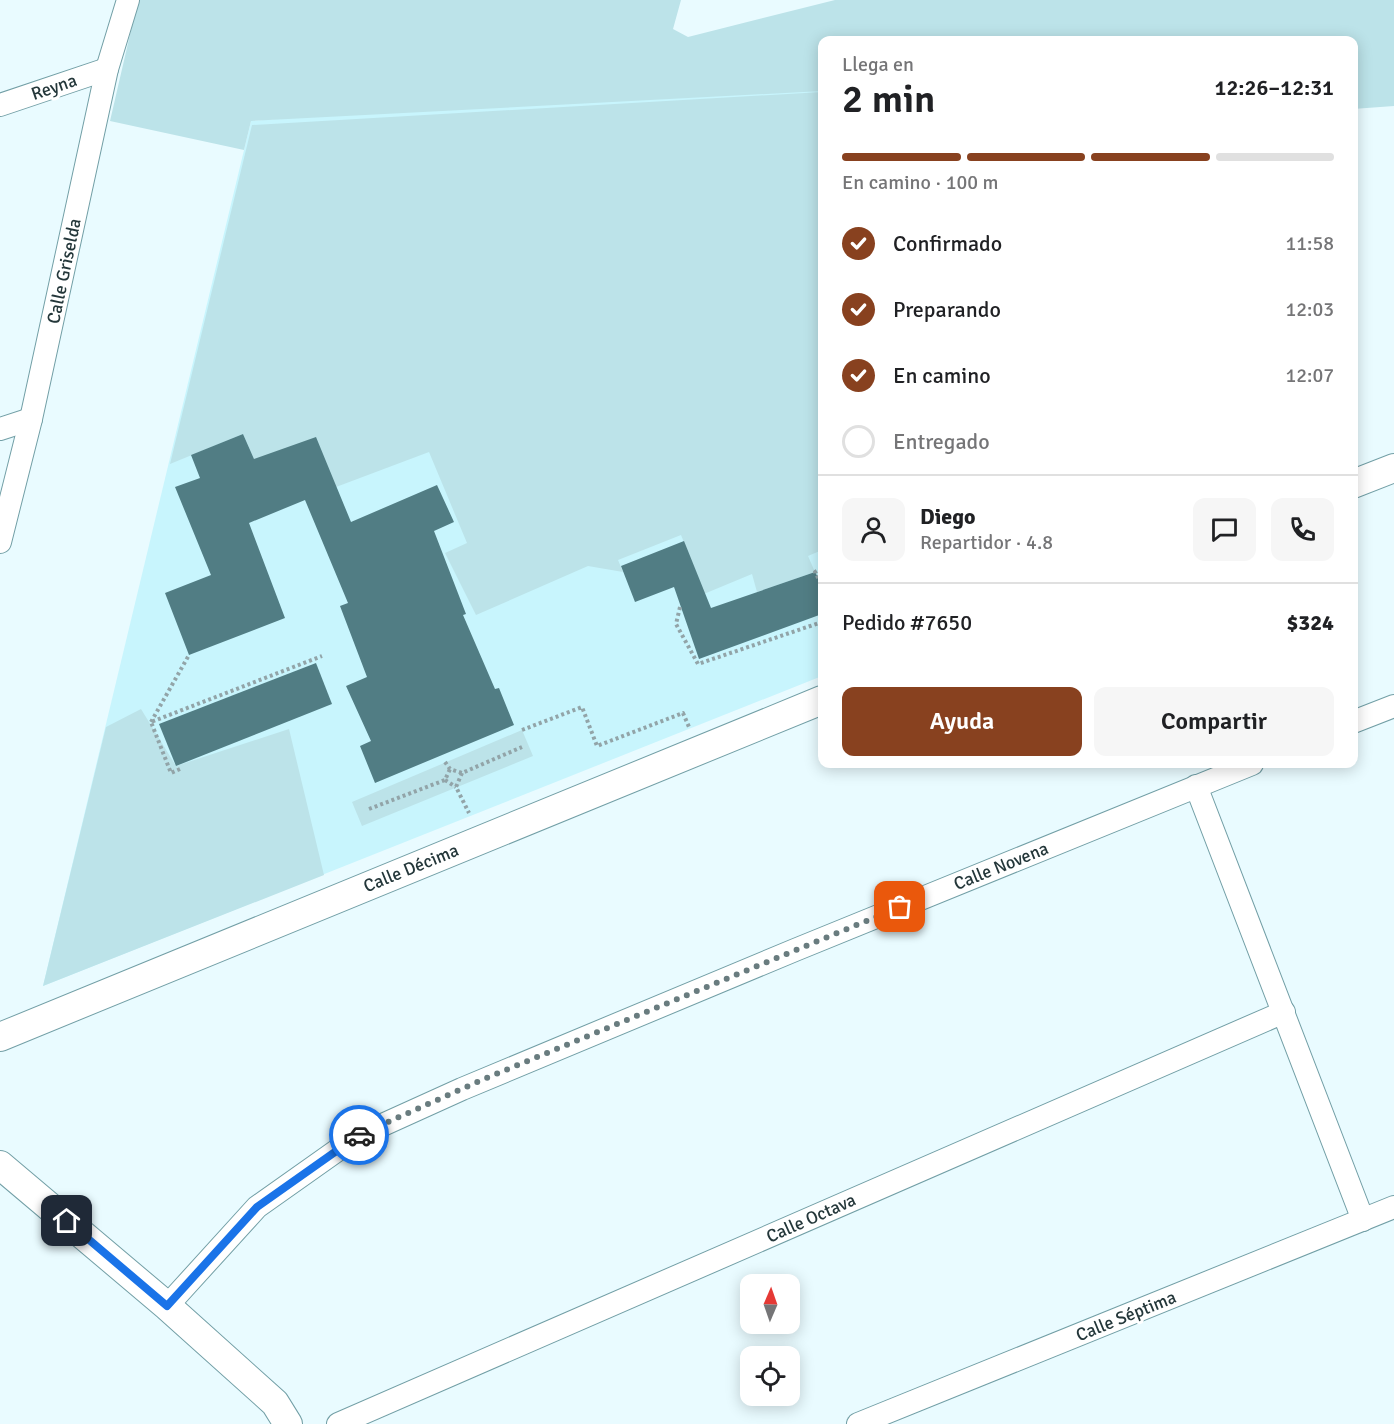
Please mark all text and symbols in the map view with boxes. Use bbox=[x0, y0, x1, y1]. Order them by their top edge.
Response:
text: Llega en bbox=[842, 52, 914, 77]
street label: Reyna bbox=[28, 69, 80, 105]
text: 12:26–12:31 bbox=[1215, 74, 1334, 101]
text: 2 min bbox=[842, 75, 935, 123]
text: En camino · 100 m bbox=[842, 170, 999, 195]
street label: Calle Griselda bbox=[42, 216, 86, 326]
icon: check bbox=[842, 227, 875, 260]
text: Confirmado bbox=[893, 230, 1002, 257]
text: 11:58 bbox=[1285, 231, 1334, 256]
icon: check bbox=[842, 293, 875, 326]
text: Preparando bbox=[893, 296, 1001, 323]
text: 12:03 bbox=[1285, 297, 1334, 322]
icon: check bbox=[842, 359, 875, 392]
text: En camino bbox=[893, 362, 991, 389]
text: 12:07 bbox=[1285, 363, 1334, 388]
text: Entregado bbox=[893, 428, 990, 455]
button: person bbox=[842, 498, 905, 561]
button: chat bbox=[1193, 498, 1256, 561]
button: phone bbox=[1271, 498, 1334, 561]
text: Diego bbox=[920, 503, 975, 530]
text: Repartidor · 4.8 bbox=[920, 530, 1053, 555]
text: Pedido #7650 bbox=[842, 609, 972, 636]
text: $324 bbox=[1286, 609, 1334, 636]
button: Ayuda bbox=[842, 687, 1082, 756]
button: Compartir bbox=[1094, 687, 1334, 756]
street label: Calle Novena bbox=[950, 837, 1052, 895]
street label: Calle Décima bbox=[360, 839, 462, 897]
pin bbox=[874, 881, 925, 932]
icon: bag bbox=[883, 890, 916, 923]
courier bbox=[329, 1105, 389, 1165]
icon: car bbox=[343, 1119, 376, 1152]
street label: Calle Octava bbox=[763, 1188, 859, 1248]
pin bbox=[41, 1195, 92, 1246]
icon: home bbox=[50, 1204, 83, 1237]
north arrow bbox=[740, 1274, 800, 1334]
map controls bbox=[740, 1274, 800, 1406]
street label: Calle Séptima bbox=[1073, 1286, 1179, 1346]
button: locate bbox=[740, 1346, 800, 1406]

